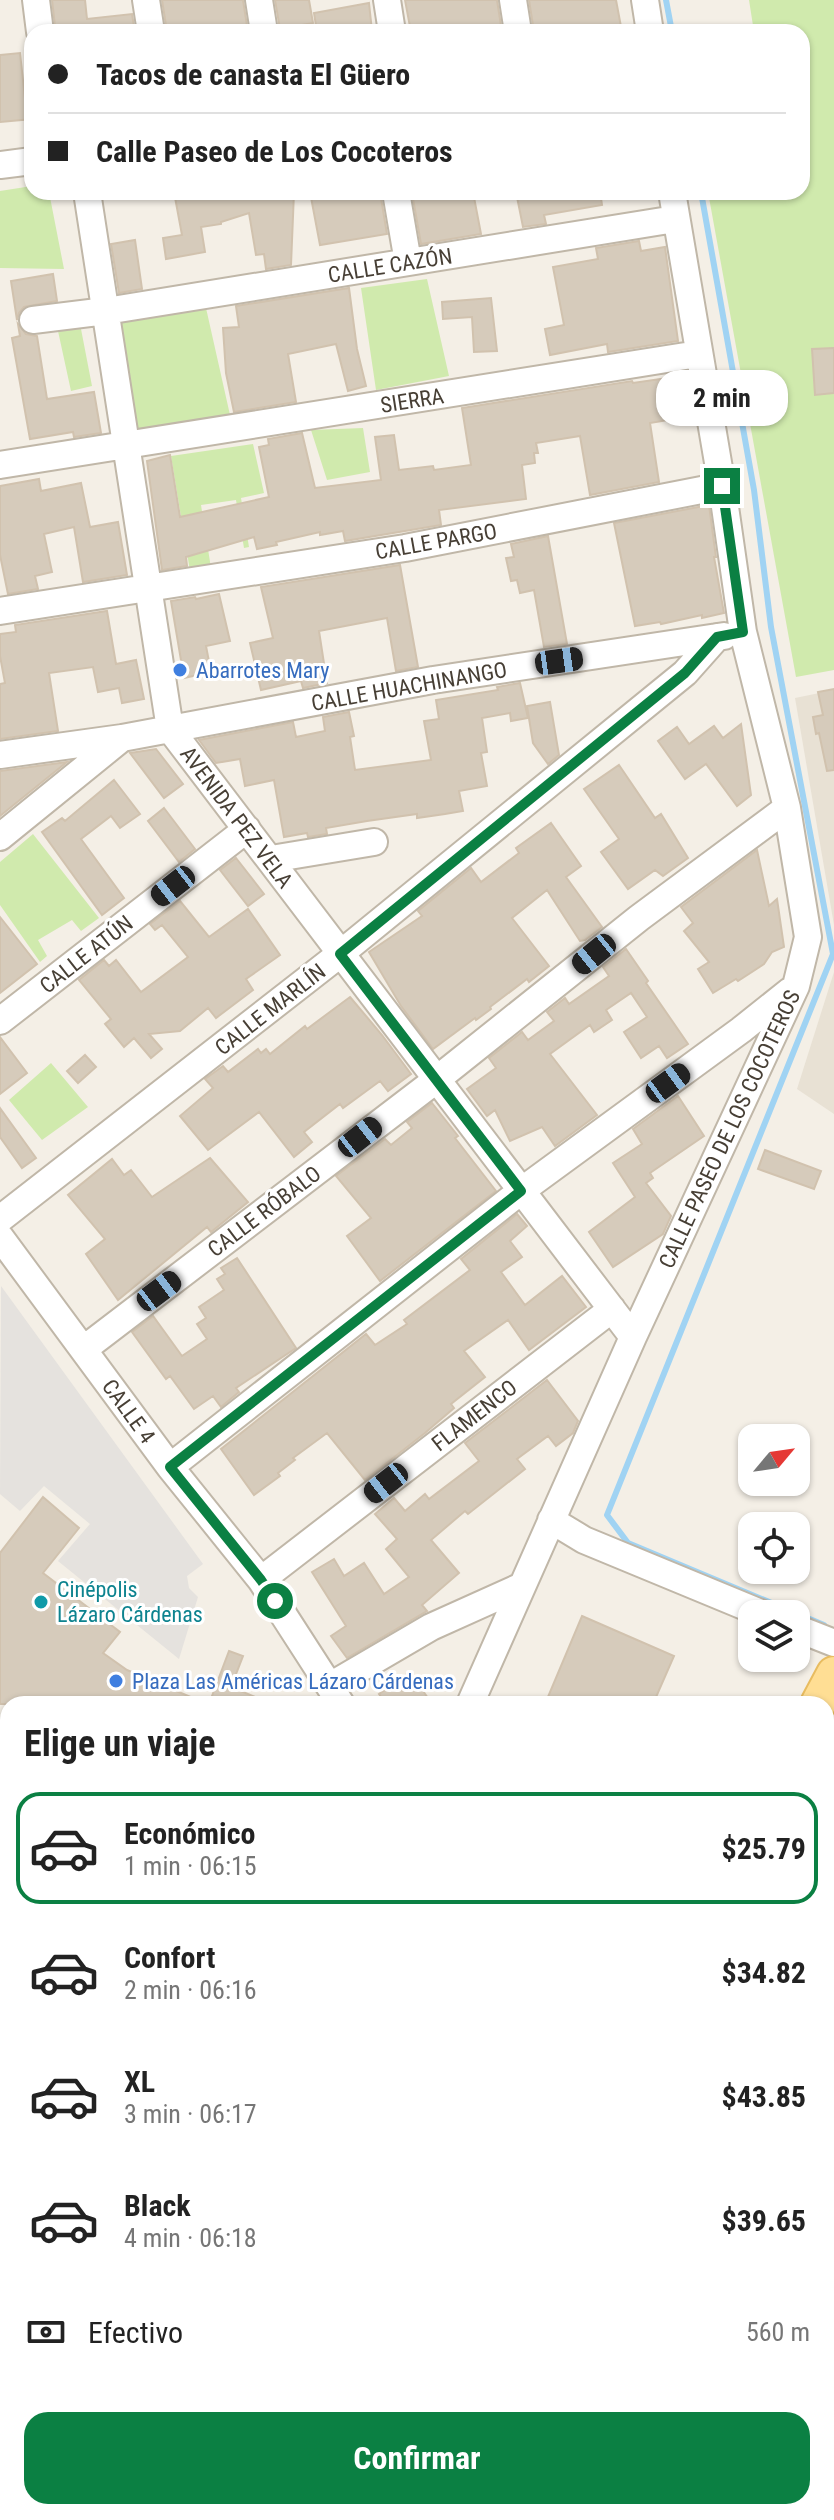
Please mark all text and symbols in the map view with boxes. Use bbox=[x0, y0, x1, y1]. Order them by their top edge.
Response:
text: Tacos de canasta El Güero bbox=[96, 57, 410, 92]
text: Calle Paseo de Los Cocoteros bbox=[96, 134, 453, 169]
street label: CALLE CAZÓN bbox=[326, 242, 454, 288]
callout: 2 min bbox=[656, 370, 788, 426]
street label: SIERRA bbox=[379, 383, 446, 418]
text: 2 min bbox=[693, 383, 751, 413]
route end bbox=[704, 468, 740, 504]
street label: CALLE PARGO bbox=[373, 518, 499, 565]
car bbox=[534, 646, 584, 676]
street label: CALLE HUACHINANGO bbox=[309, 657, 509, 716]
place label: Abarrotes Mary bbox=[196, 658, 329, 683]
marker: Abarrotes Mary bbox=[171, 661, 189, 679]
street label: AVENIDA PEZ VELA bbox=[175, 742, 298, 893]
car bbox=[147, 862, 199, 910]
street label: CALLE ATÚN bbox=[34, 910, 138, 998]
car bbox=[568, 930, 620, 978]
street label: CALLE MARLÍN bbox=[210, 959, 330, 1060]
street label: CALLE PASEO DE LOS COCOTEROS bbox=[654, 986, 805, 1272]
car bbox=[642, 1059, 694, 1107]
car bbox=[334, 1113, 386, 1161]
street label: CALLE RÓBALO bbox=[202, 1160, 326, 1262]
car bbox=[133, 1267, 185, 1315]
street label: CALLE 4 bbox=[97, 1374, 160, 1448]
street label: FLAMENCO bbox=[427, 1375, 522, 1456]
north arrow bbox=[738, 1424, 810, 1496]
map controls bbox=[738, 1424, 810, 1672]
car bbox=[360, 1459, 412, 1507]
button: locate bbox=[738, 1512, 810, 1584]
place label: Cinépolis Lázaro Cárdenas bbox=[57, 1577, 203, 1627]
route start bbox=[257, 1583, 293, 1619]
marker: Cinépolis Lázaro Cárdenas bbox=[32, 1593, 50, 1611]
button: layers bbox=[738, 1600, 810, 1672]
place label: Plaza Las Américas Lázaro Cárdenas bbox=[132, 1669, 454, 1694]
marker: Plaza Las Américas Lázaro Cárdenas bbox=[107, 1672, 125, 1690]
text: Elige un viaje bbox=[24, 1723, 215, 1765]
icon: car bbox=[28, 1812, 100, 1884]
text: Económico bbox=[124, 1816, 255, 1851]
text: $25.79 bbox=[721, 1831, 806, 1866]
text: 1 min · 06:15 bbox=[124, 1851, 257, 1881]
icon: car bbox=[28, 1936, 100, 2008]
text: Confort bbox=[124, 1940, 215, 1975]
text: $34.82 bbox=[721, 1955, 806, 1990]
text: 2 min · 06:16 bbox=[124, 1975, 257, 2005]
icon: car bbox=[28, 2060, 100, 2132]
text: XL bbox=[124, 2064, 155, 2099]
text: $43.85 bbox=[721, 2079, 806, 2114]
text: 3 min · 06:17 bbox=[124, 2099, 257, 2129]
icon: car bbox=[28, 2184, 100, 2256]
text: Black bbox=[124, 2188, 191, 2223]
text: $39.65 bbox=[721, 2203, 806, 2238]
text: 4 min · 06:18 bbox=[124, 2223, 257, 2253]
icon: cash bbox=[24, 2310, 68, 2354]
text: Efectivo bbox=[88, 2315, 183, 2350]
text: 560 m bbox=[746, 2317, 810, 2347]
button: Confirmar bbox=[24, 2412, 810, 2504]

